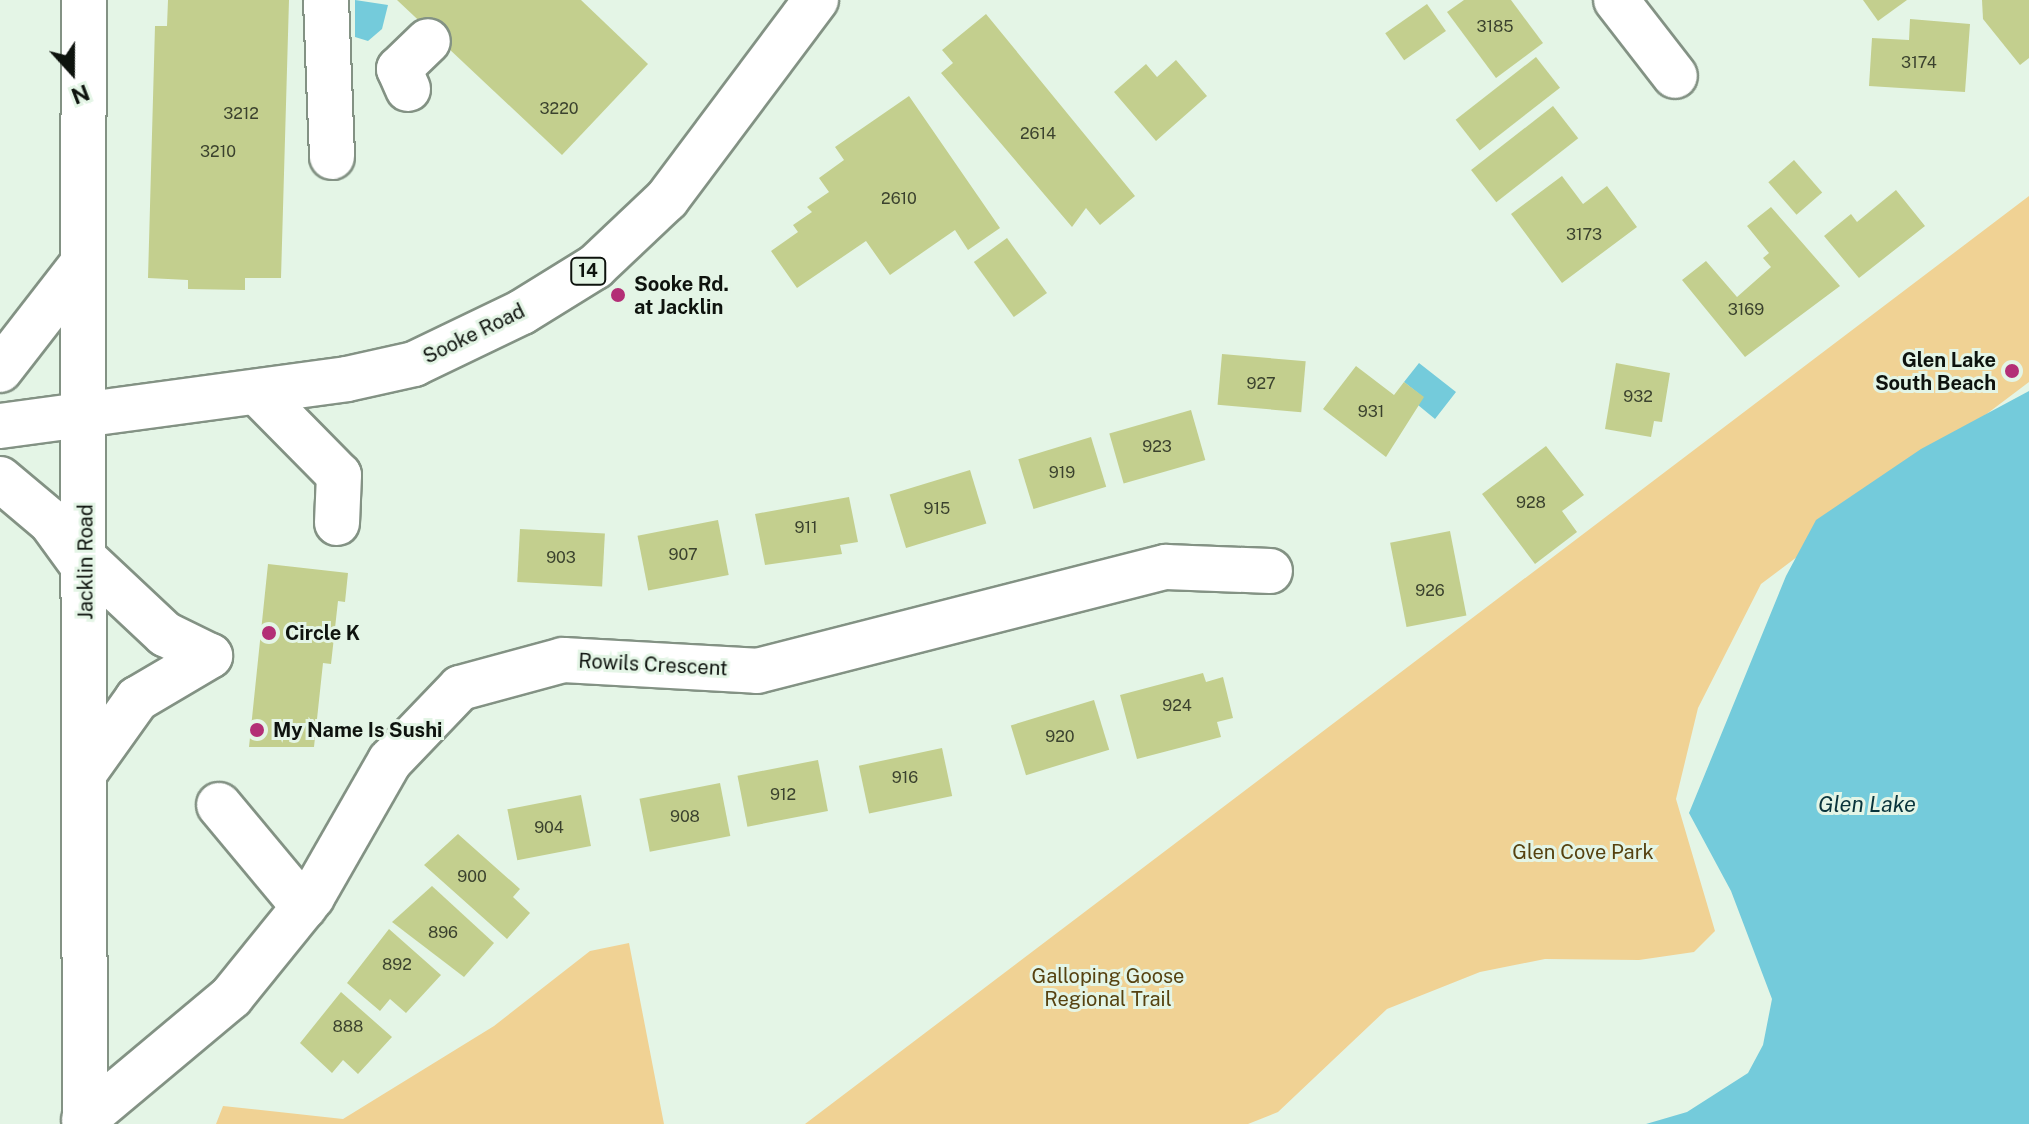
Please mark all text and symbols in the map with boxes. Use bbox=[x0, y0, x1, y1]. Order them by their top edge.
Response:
house number: 3185 bbox=[1476, 17, 1514, 37]
north arrow bbox=[32, 32, 112, 112]
house number: 3174 bbox=[1901, 53, 1937, 73]
text: N bbox=[68, 79, 93, 110]
house number: 3220 bbox=[540, 99, 578, 119]
house number: 3212 bbox=[223, 104, 259, 124]
house number: 2614 bbox=[1020, 124, 1056, 144]
house number: 3210 bbox=[200, 142, 236, 162]
house number: 2610 bbox=[881, 189, 917, 209]
house number: 3173 bbox=[1566, 225, 1602, 245]
road number: 14 bbox=[570, 257, 606, 285]
place label: Sooke Rd. at Jacklin bbox=[634, 272, 729, 319]
marker: Sooke Rd. at Jacklin bbox=[609, 286, 627, 304]
street label: Sooke Road bbox=[419, 299, 529, 369]
house number: 3169 bbox=[1728, 300, 1764, 320]
place label: Glen Lake South Beach bbox=[1875, 348, 1996, 395]
marker: Glen Lake South Beach bbox=[2003, 362, 2021, 380]
house number: 927 bbox=[1246, 374, 1276, 394]
house number: 932 bbox=[1623, 387, 1653, 407]
house number: 931 bbox=[1358, 402, 1384, 422]
house number: 923 bbox=[1142, 437, 1172, 457]
house number: 919 bbox=[1049, 463, 1075, 483]
house number: 928 bbox=[1516, 493, 1546, 513]
house number: 915 bbox=[924, 499, 950, 519]
street label: Jacklin Road bbox=[74, 504, 98, 620]
house number: 911 bbox=[794, 518, 818, 538]
house number: 907 bbox=[669, 545, 697, 565]
house number: 903 bbox=[546, 548, 576, 568]
house number: 926 bbox=[1415, 581, 1445, 601]
place label: Circle K bbox=[285, 621, 360, 645]
marker: Circle K bbox=[260, 624, 278, 642]
street label: Rowils Crescent bbox=[578, 649, 728, 681]
house number: 924 bbox=[1162, 696, 1192, 716]
place label: My Name Is Sushi bbox=[273, 718, 443, 742]
marker: My Name Is Sushi bbox=[248, 721, 266, 739]
house number: 920 bbox=[1045, 727, 1075, 747]
house number: 916 bbox=[892, 768, 918, 788]
house number: 912 bbox=[770, 785, 796, 805]
water label: Glen Lake bbox=[1818, 792, 1916, 818]
house number: 908 bbox=[670, 807, 700, 827]
house number: 904 bbox=[534, 818, 564, 838]
park label: Glen Cove Park bbox=[1512, 840, 1654, 864]
house number: 900 bbox=[457, 867, 487, 887]
house number: 896 bbox=[428, 923, 458, 943]
house number: 892 bbox=[382, 955, 412, 975]
park label: Galloping Goose Regional Trail bbox=[1032, 965, 1184, 1012]
house number: 888 bbox=[333, 1017, 363, 1037]

